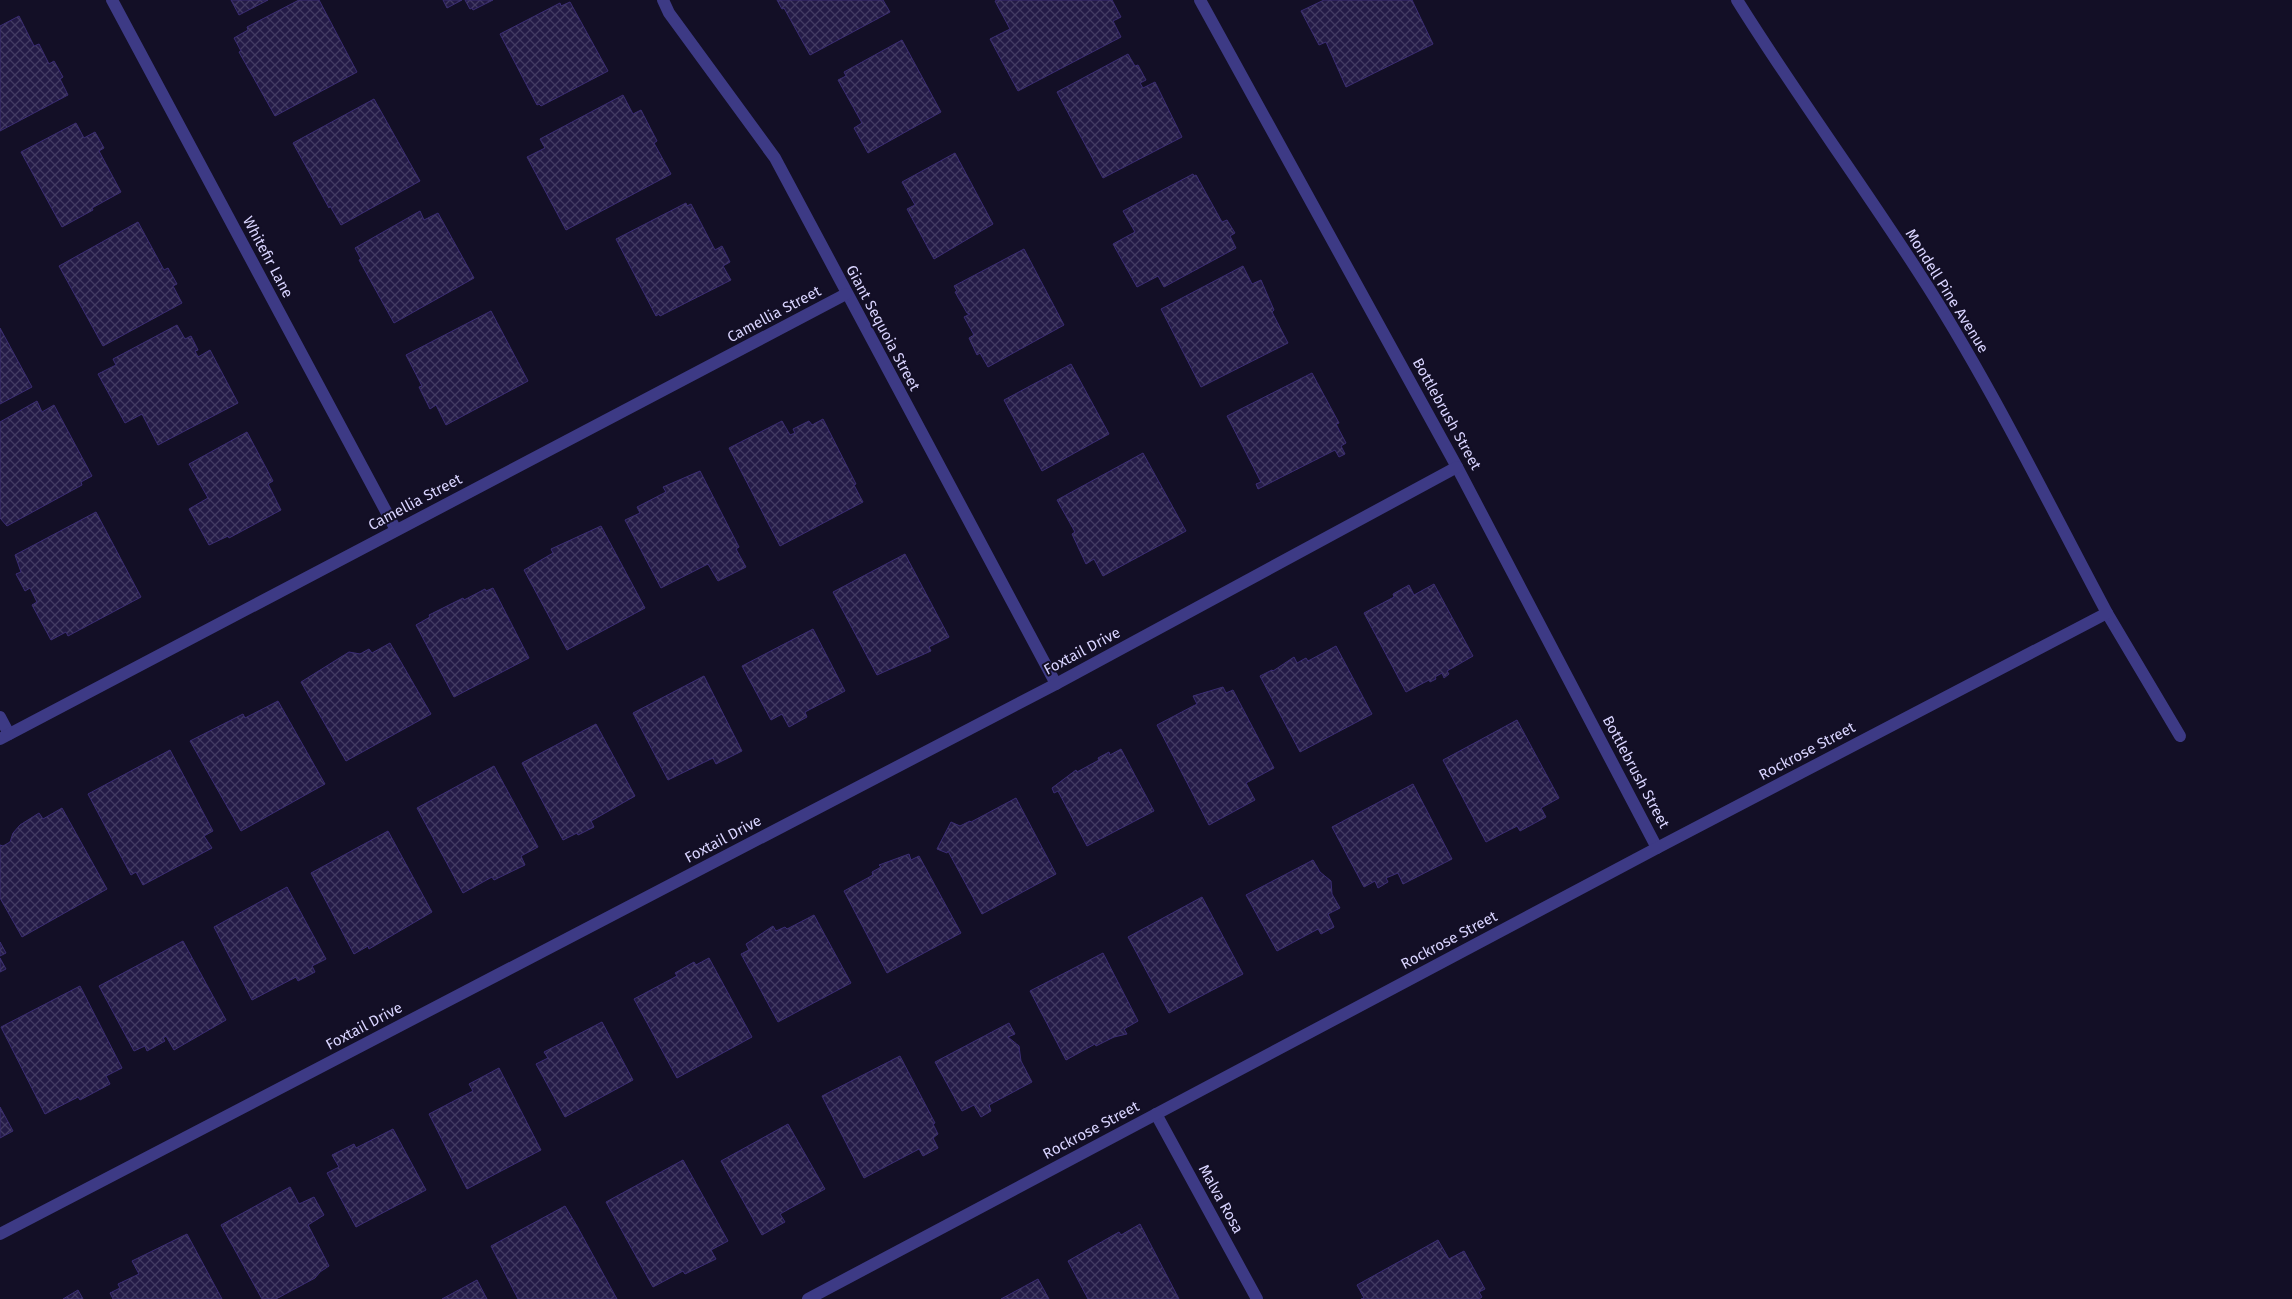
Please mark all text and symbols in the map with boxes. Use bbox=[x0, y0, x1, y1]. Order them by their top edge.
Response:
street label: Whitefir Lane bbox=[239, 213, 297, 301]
street label: Mondell Pine Avenue bbox=[1902, 226, 1992, 356]
street label: Giant Sequoia Street bbox=[842, 262, 924, 395]
street label: Camellia Street bbox=[724, 282, 824, 346]
street label: Bottlebrush Street bbox=[1409, 355, 1485, 474]
street label: Camellia Street bbox=[365, 470, 465, 534]
street label: Foxtail Drive bbox=[1041, 623, 1123, 679]
street label: Bottlebrush Street bbox=[1599, 713, 1674, 832]
street label: Rockrose Street bbox=[1756, 718, 1859, 784]
street label: Foxtail Drive bbox=[682, 811, 764, 867]
street label: Rockrose Street bbox=[1398, 907, 1501, 973]
street label: Foxtail Drive bbox=[323, 998, 405, 1054]
street label: Rockrose Street bbox=[1040, 1097, 1143, 1163]
street label: Malva Rosa bbox=[1195, 1161, 1247, 1237]

